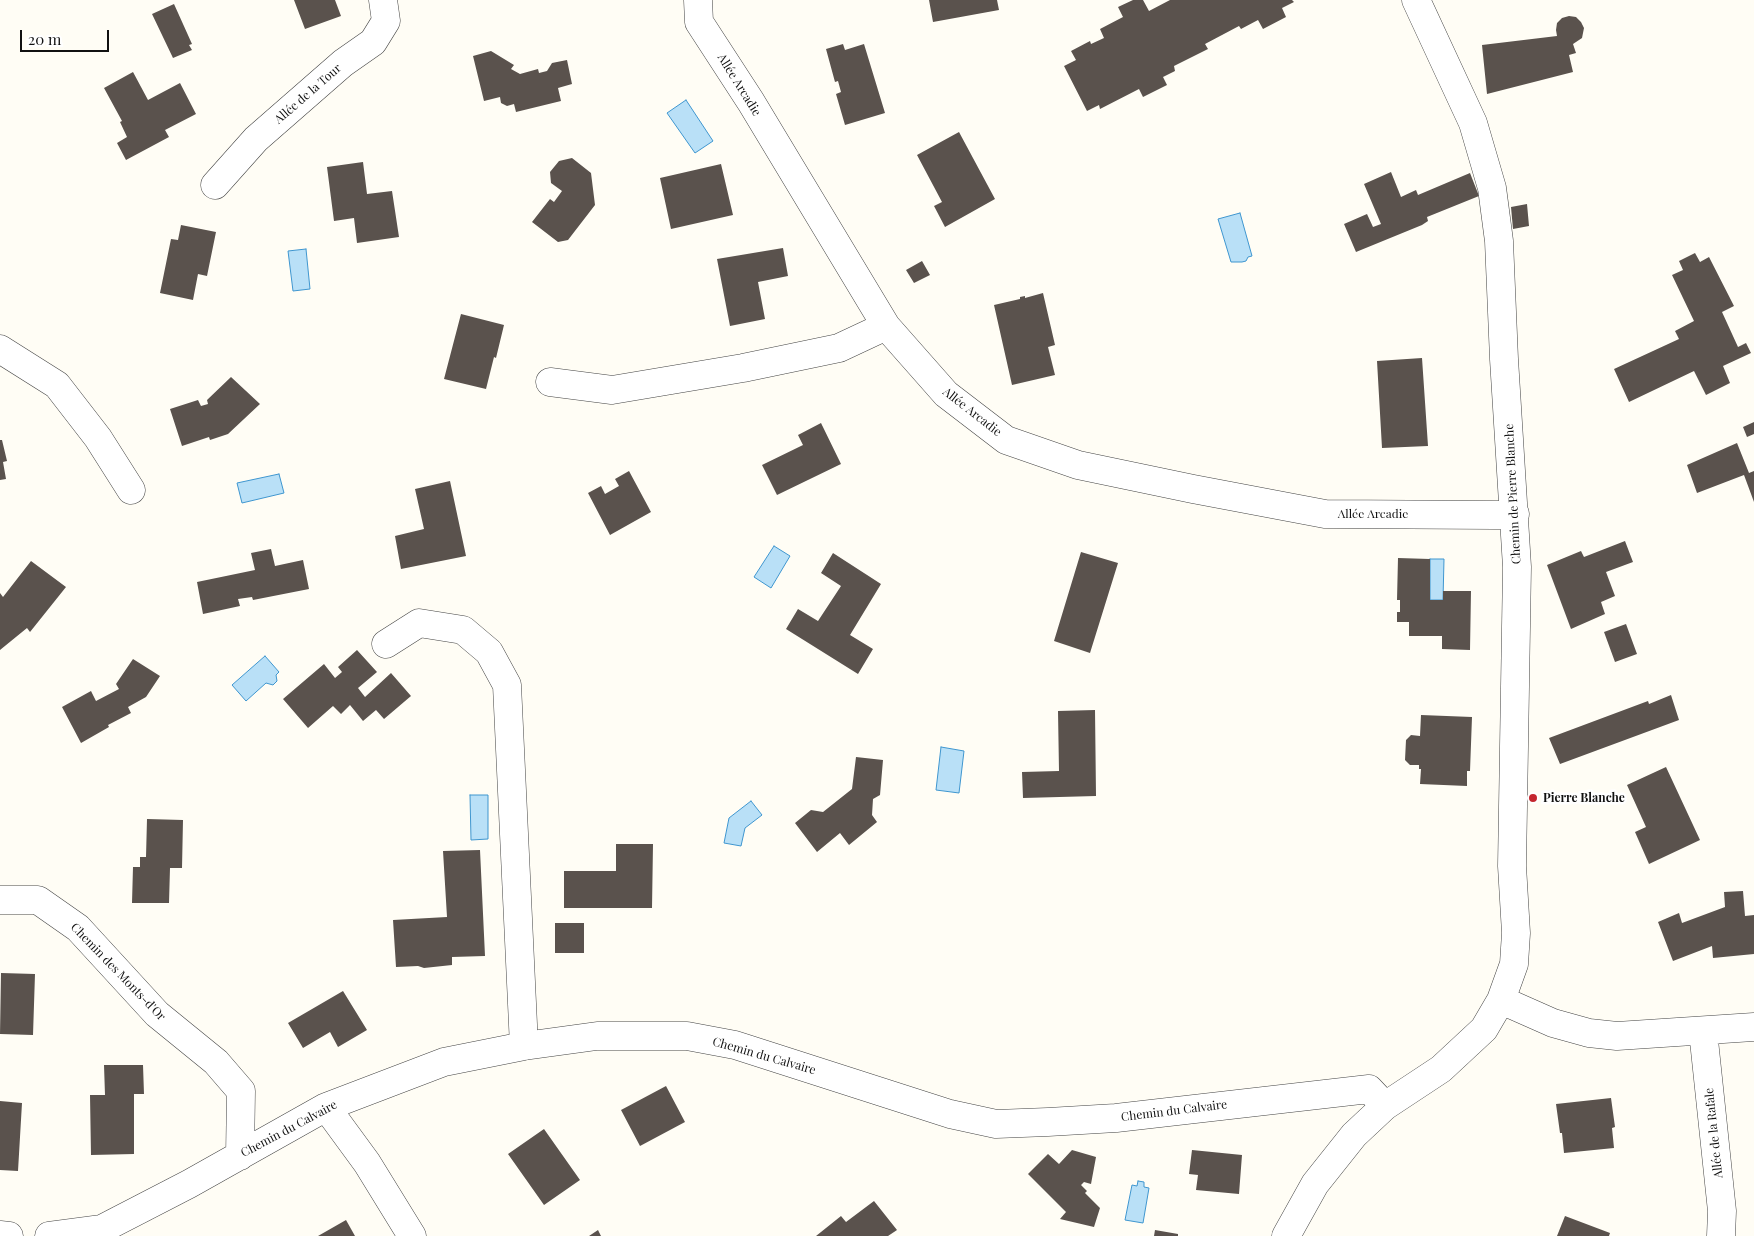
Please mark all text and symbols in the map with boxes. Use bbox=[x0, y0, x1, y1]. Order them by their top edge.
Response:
scale bar bbox=[22, 20, 111, 52]
text: 20 m bbox=[28, 29, 61, 49]
street label: Allée Arcadie bbox=[714, 51, 764, 119]
street label: Allée de la Tour bbox=[272, 61, 344, 127]
street label: Allée Arcadie bbox=[940, 385, 1004, 439]
street label: Chemin de Pierre Blanche bbox=[1502, 423, 1524, 565]
street label: Allée Arcadie bbox=[1338, 507, 1408, 521]
place label: Pierre Blanche bbox=[1543, 791, 1625, 805]
marker: Pierre Blanche bbox=[1527, 792, 1539, 804]
street label: Chemin des Monts-d'Or bbox=[68, 920, 168, 1024]
street label: Chemin du Calvaire bbox=[711, 1034, 817, 1078]
street label: Allée de la Rafale bbox=[1702, 1087, 1726, 1179]
street label: Chemin du Calvaire bbox=[1120, 1097, 1228, 1125]
street label: Chemin du Calvaire bbox=[238, 1098, 340, 1160]

